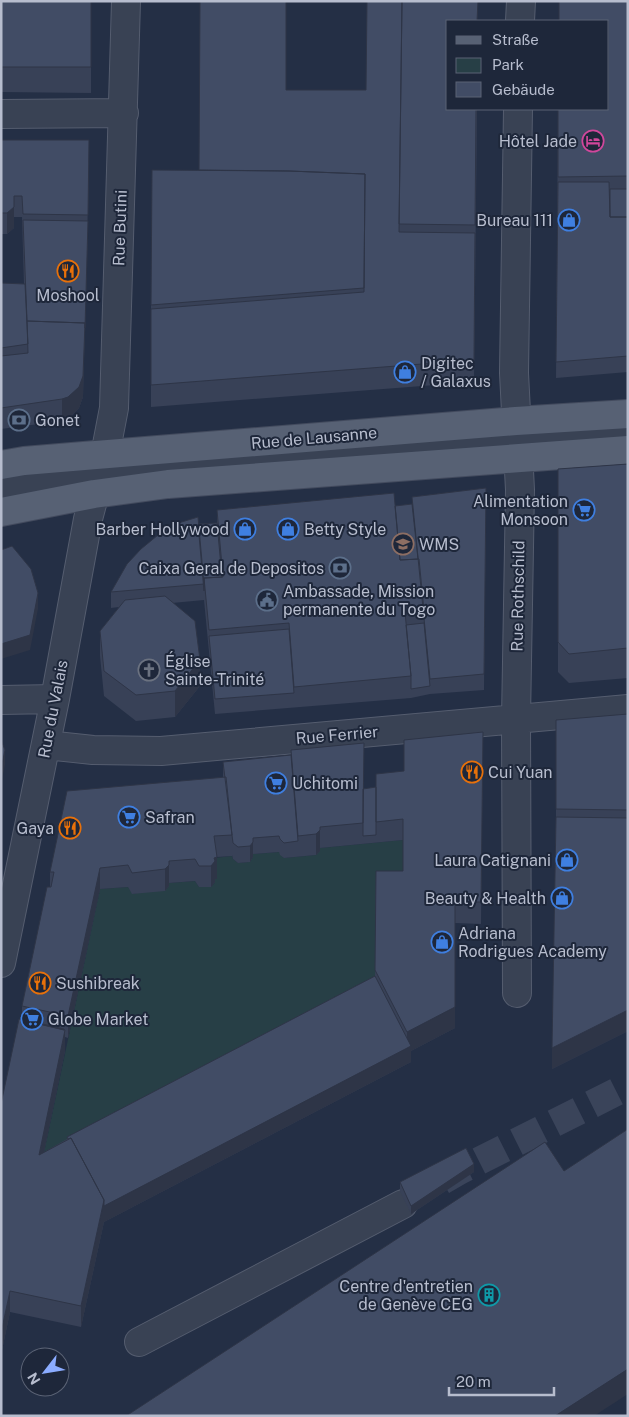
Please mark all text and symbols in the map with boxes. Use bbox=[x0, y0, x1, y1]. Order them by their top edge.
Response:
legend bbox=[446, 20, 609, 110]
text: Straße bbox=[492, 31, 539, 48]
text: Park bbox=[492, 56, 524, 73]
text: Gebäude bbox=[492, 81, 555, 98]
hotel icon: Hôtel Jade bbox=[581, 129, 605, 153]
place label: Hôtel Jade bbox=[499, 132, 577, 151]
street label: Rue Butini bbox=[109, 190, 131, 266]
shop icon: Bureau 111 bbox=[557, 208, 581, 232]
place label: Bureau 111 bbox=[476, 211, 553, 230]
restaurant icon: Moshool bbox=[56, 259, 80, 283]
place label: Moshool bbox=[36, 286, 100, 305]
place label: Digitec / Galaxus bbox=[421, 354, 491, 391]
shop icon: Digitec / Galaxus bbox=[393, 360, 417, 384]
bank icon: Gonet bbox=[7, 408, 31, 432]
place label: Gonet bbox=[35, 411, 80, 430]
street label: Rue de Lausanne bbox=[250, 423, 378, 453]
place label: Alimentation Monsoon bbox=[473, 492, 568, 529]
supermarket icon: Alimentation Monsoon bbox=[572, 498, 596, 522]
shop icon: Barber Hollywood bbox=[233, 517, 257, 541]
shop icon: Betty Style bbox=[276, 517, 300, 541]
place label: Barber Hollywood bbox=[95, 520, 229, 539]
place label: Betty Style bbox=[304, 520, 386, 539]
school or university icon: WMS bbox=[391, 532, 415, 556]
place label: WMS bbox=[419, 535, 459, 554]
street label: Rue Rothschild bbox=[508, 540, 528, 652]
bank icon: Caixa Geral de Depositos bbox=[328, 556, 352, 580]
place label: Caixa Geral de Depositos bbox=[138, 559, 324, 578]
place label: Ambassade, Mission permanente du Togo bbox=[283, 582, 435, 619]
public building icon: Ambassade, Mission permanente du Togo bbox=[255, 588, 279, 612]
place label: Église Sainte-Trinité bbox=[165, 651, 264, 689]
street label: Rue du Valais bbox=[34, 658, 72, 760]
church icon: Église Sainte-Trinité bbox=[137, 658, 161, 682]
street label: Rue Ferrier bbox=[295, 722, 379, 748]
restaurant icon: Cui Yuan bbox=[460, 760, 484, 784]
place label: Cui Yuan bbox=[488, 763, 553, 782]
supermarket icon: Uchitomi bbox=[264, 771, 288, 795]
place label: Uchitomi bbox=[292, 774, 358, 793]
supermarket icon: Safran bbox=[117, 805, 141, 829]
place label: Safran bbox=[145, 808, 195, 827]
restaurant icon: Gaya bbox=[58, 816, 82, 840]
place label: Gaya bbox=[16, 819, 54, 838]
shop icon: Laura Catignani bbox=[555, 848, 579, 872]
place label: Laura Catignani bbox=[434, 851, 551, 870]
shop icon: Beauty & Health bbox=[550, 886, 574, 910]
place label: Beauty & Health bbox=[425, 889, 546, 908]
place label: Adriana Rodrigues Academy bbox=[458, 924, 607, 961]
shop icon: Adriana Rodrigues Academy bbox=[430, 930, 454, 954]
restaurant icon: Sushibreak bbox=[28, 971, 52, 995]
place label: Sushibreak bbox=[56, 974, 140, 993]
supermarket icon: Globe Market bbox=[20, 1007, 44, 1031]
place label: Globe Market bbox=[48, 1010, 148, 1029]
place label: Centre d'entretien de Genève CEG bbox=[339, 1277, 473, 1314]
building icon: Centre d'entretien de Genève CEG bbox=[477, 1283, 501, 1307]
north arrow bbox=[20, 1347, 70, 1397]
scale bar bbox=[449, 1364, 554, 1396]
text: N bbox=[24, 1370, 44, 1388]
text: 20 m bbox=[456, 1373, 491, 1390]

